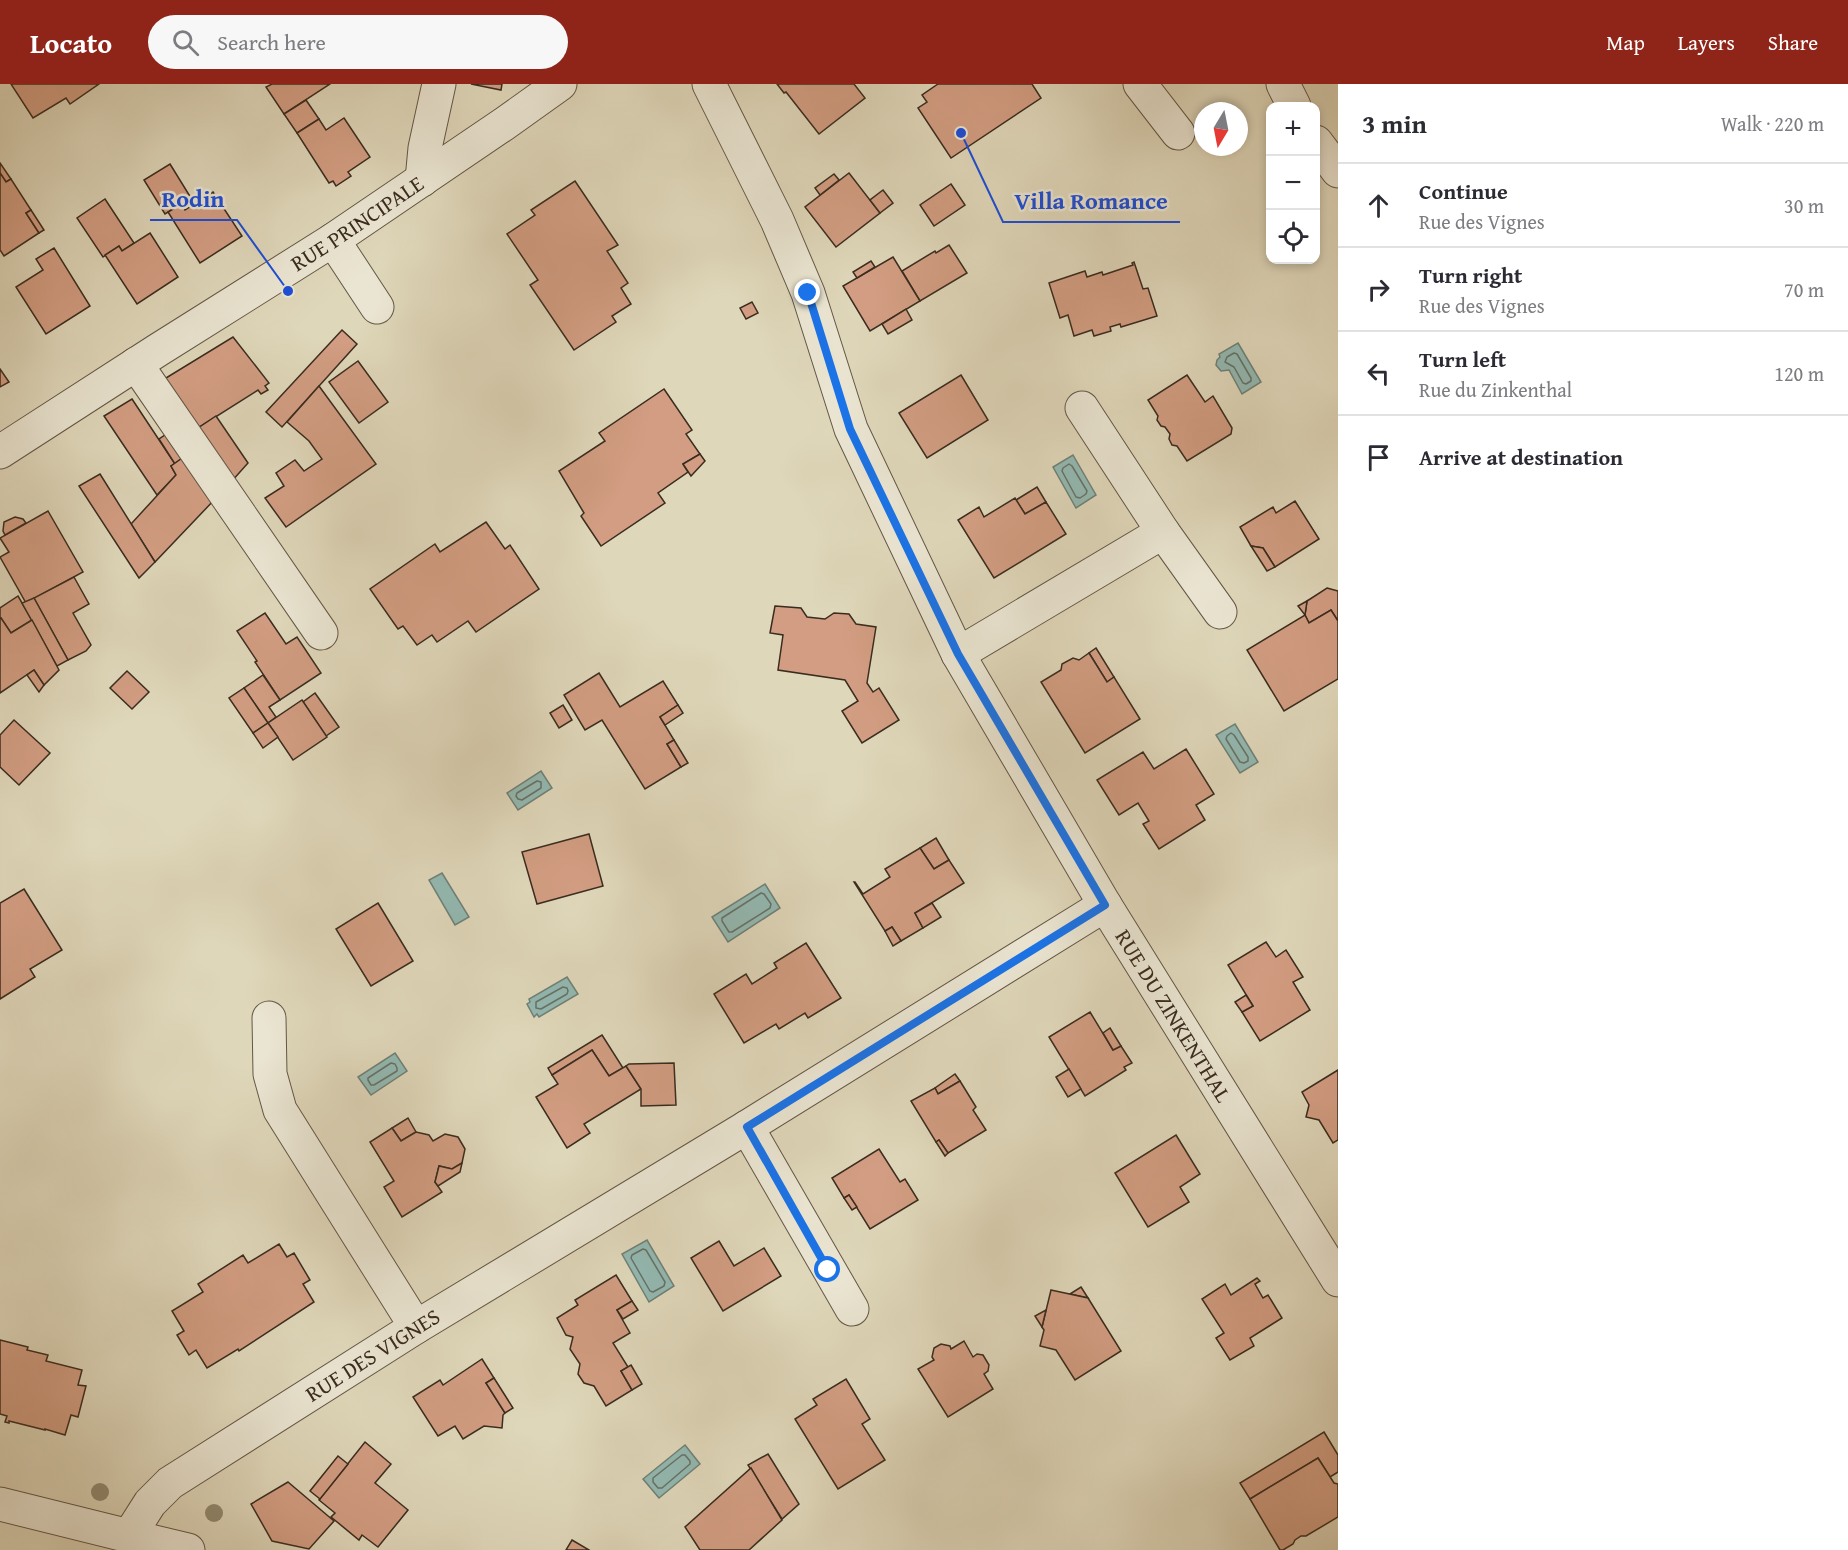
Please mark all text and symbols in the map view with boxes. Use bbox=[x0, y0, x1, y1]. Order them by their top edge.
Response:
search box bbox=[148, 15, 568, 69]
text: Locato bbox=[30, 22, 112, 63]
icon: search bbox=[169, 26, 202, 59]
text: Search here bbox=[217, 26, 326, 58]
text: Map bbox=[1606, 27, 1645, 58]
text: Layers bbox=[1678, 27, 1735, 58]
text: Share bbox=[1768, 27, 1818, 58]
north arrow bbox=[1194, 102, 1248, 156]
map controls bbox=[1266, 102, 1320, 264]
button: + bbox=[1266, 102, 1320, 156]
text: 3 min bbox=[1362, 104, 1427, 143]
text: Walk · 220 m bbox=[1721, 109, 1824, 138]
button: − bbox=[1266, 156, 1320, 210]
street label: RUE PRINCIPALE bbox=[284, 167, 430, 279]
text: Continue bbox=[1419, 175, 1508, 207]
callout: Rodin bbox=[150, 178, 237, 220]
callout: Villa Romance bbox=[1003, 180, 1180, 222]
text: Rodin bbox=[161, 181, 225, 216]
text: Villa Romance bbox=[1014, 183, 1168, 218]
icon: ahead bbox=[1362, 189, 1395, 222]
text: 30 m bbox=[1784, 191, 1824, 220]
text: Rue des Vignes bbox=[1419, 207, 1545, 236]
button: locate bbox=[1266, 210, 1320, 264]
text: Turn right bbox=[1419, 259, 1522, 291]
icon: right bbox=[1362, 273, 1395, 306]
text: 70 m bbox=[1784, 275, 1824, 304]
route end bbox=[794, 279, 820, 305]
text: Rue des Vignes bbox=[1419, 291, 1545, 320]
text: Turn left bbox=[1419, 343, 1506, 375]
icon: left bbox=[1362, 357, 1395, 390]
text: 120 m bbox=[1774, 359, 1824, 388]
text: Rue du Zinkenthal bbox=[1419, 375, 1572, 404]
icon: arrive bbox=[1362, 441, 1395, 474]
text: Arrive at destination bbox=[1419, 441, 1623, 473]
street label: RUE DU ZINKENTHAL bbox=[1108, 923, 1240, 1108]
route start bbox=[814, 1256, 840, 1282]
street label: RUE DES VIGNES bbox=[299, 1300, 446, 1409]

